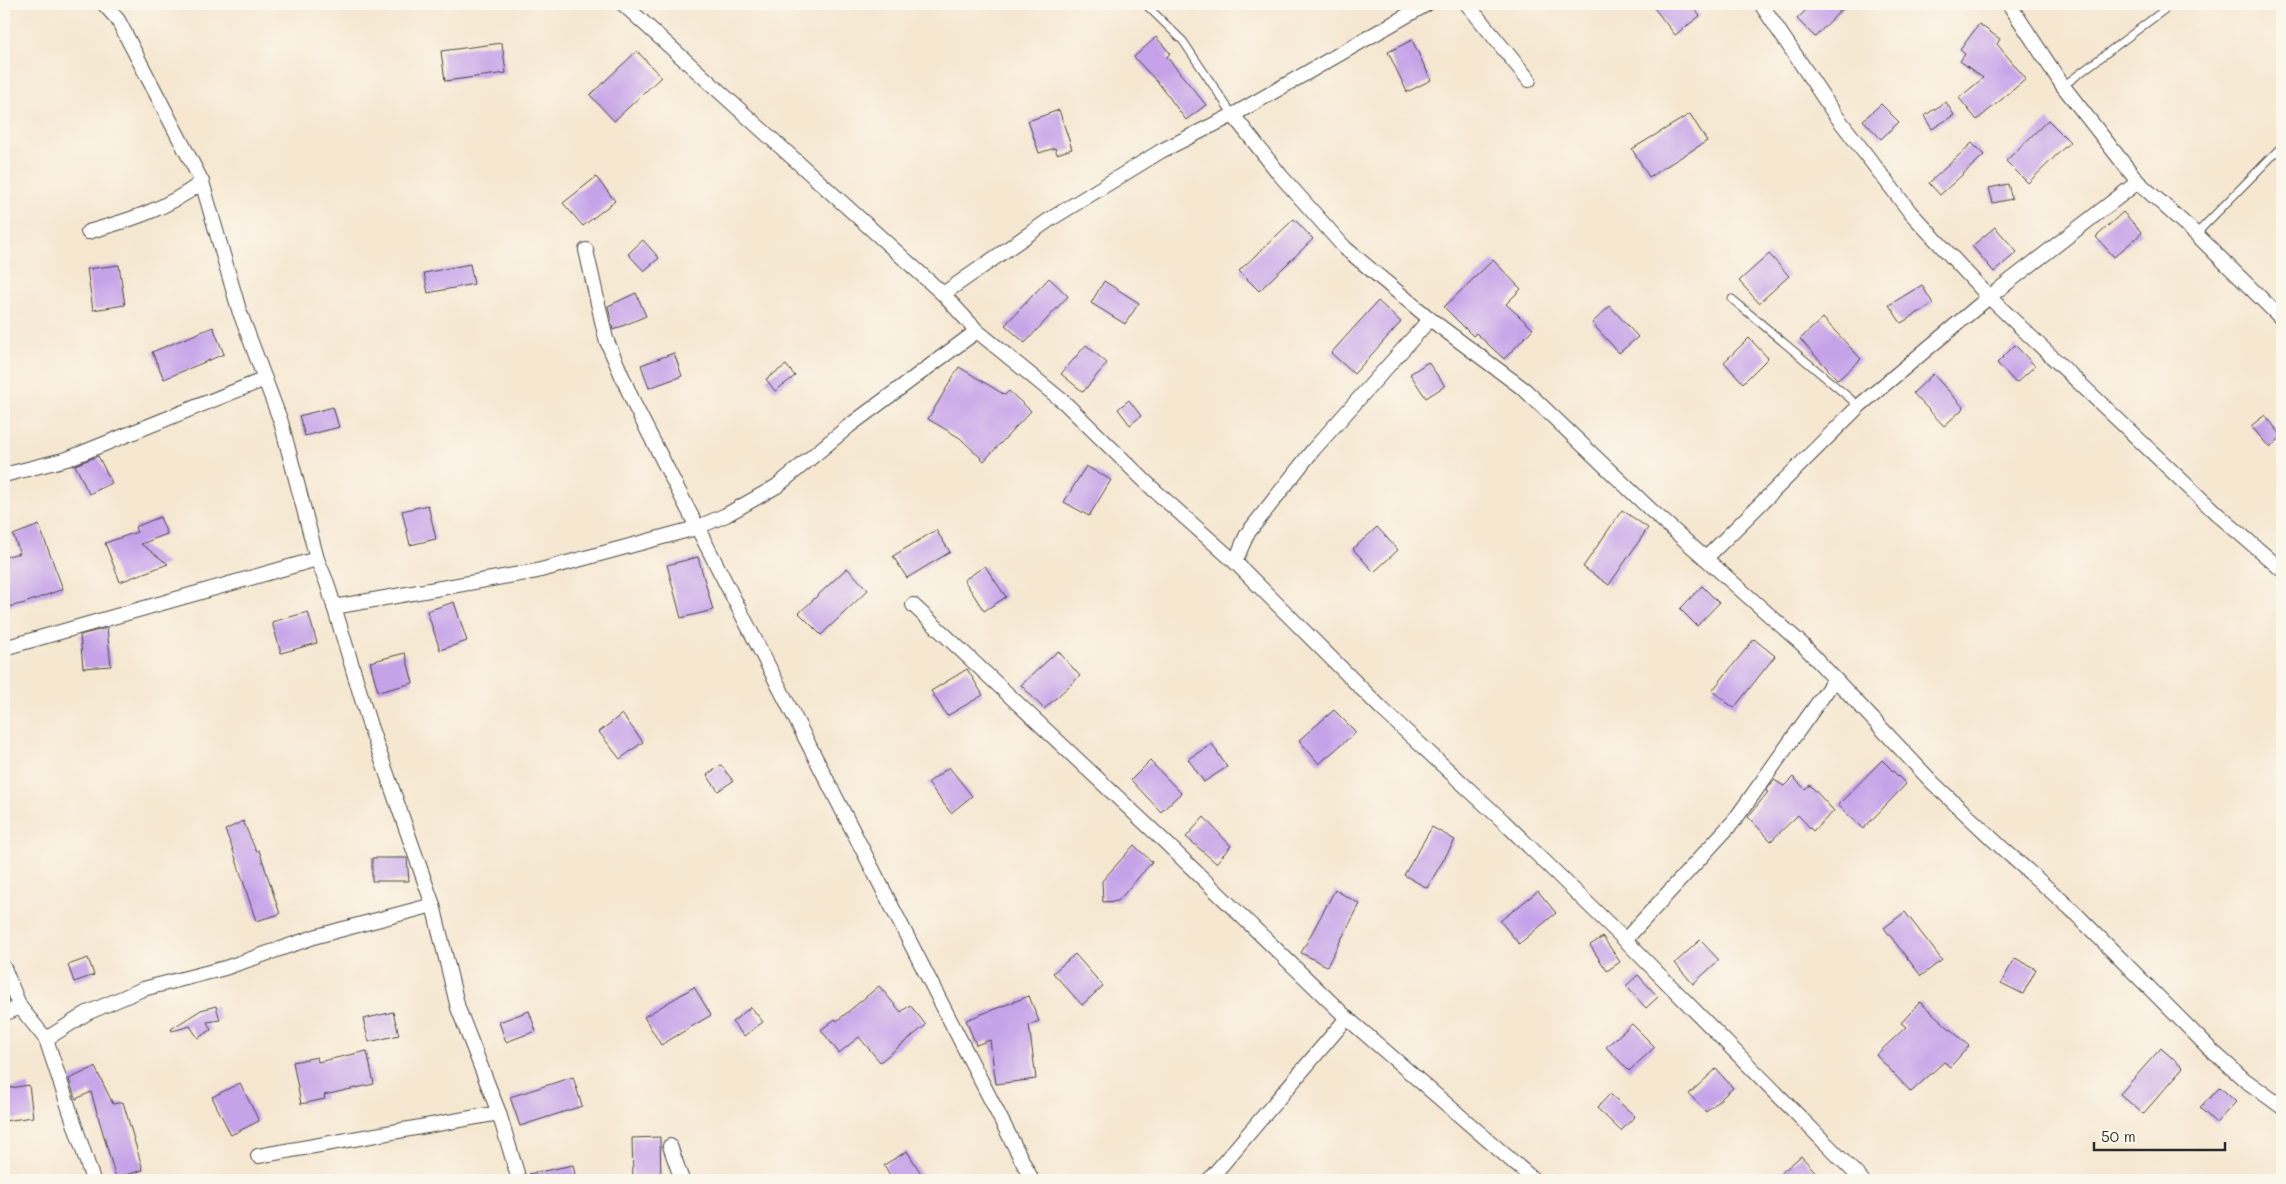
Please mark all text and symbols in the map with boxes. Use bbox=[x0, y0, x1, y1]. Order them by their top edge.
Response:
scale bar bbox=[2094, 1119, 2225, 1151]
text: 50 m bbox=[2101, 1126, 2136, 1146]

